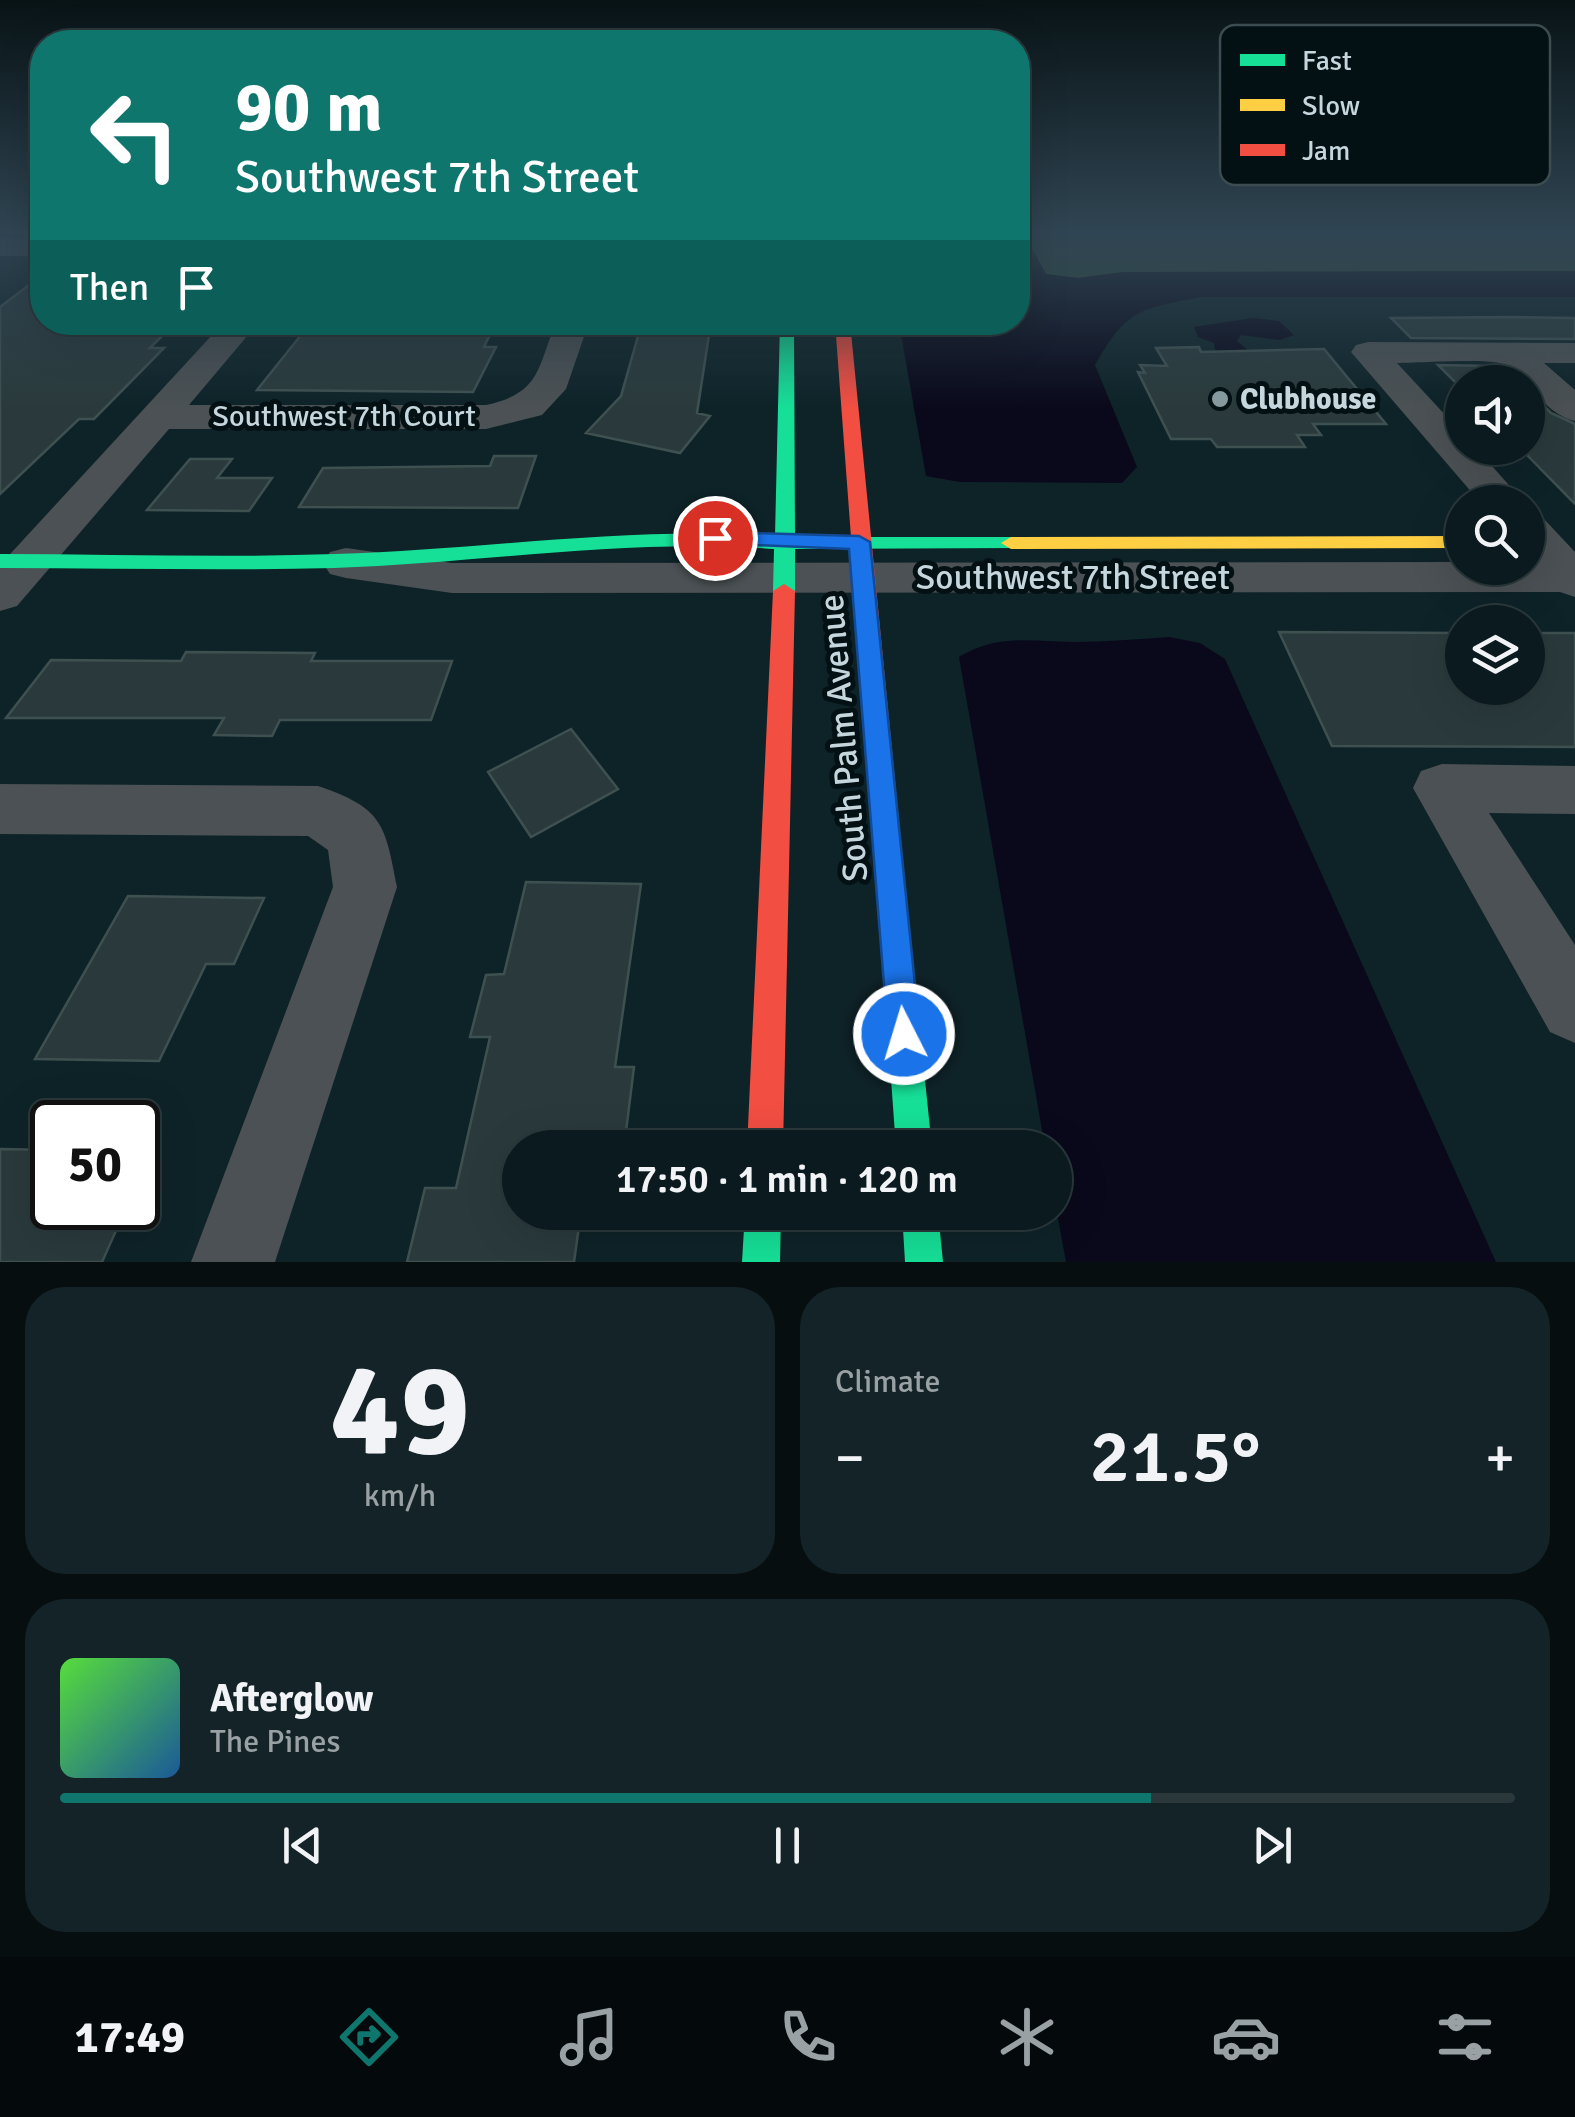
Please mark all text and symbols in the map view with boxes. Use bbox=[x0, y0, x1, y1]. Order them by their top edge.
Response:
legend bbox=[1220, 25, 1550, 185]
text: Fast bbox=[1302, 44, 1352, 78]
text: 90 m bbox=[235, 64, 383, 150]
icon: left bbox=[70, 70, 200, 200]
text: Slow bbox=[1302, 89, 1360, 123]
text: Jam bbox=[1302, 134, 1350, 168]
text: Southwest 7th Street bbox=[235, 150, 639, 205]
icon: arrive bbox=[169, 260, 224, 315]
text: Then bbox=[70, 264, 149, 311]
map controls bbox=[1445, 365, 1545, 705]
button: sound bbox=[1445, 365, 1545, 465]
place label: Clubhouse bbox=[1240, 381, 1376, 418]
marker: Clubhouse bbox=[1209, 388, 1231, 410]
street label: Southwest 7th Court bbox=[212, 398, 476, 435]
button: search bbox=[1445, 485, 1545, 585]
pin bbox=[673, 496, 758, 581]
icon: arrive bbox=[688, 511, 743, 566]
street label: Southwest 7th Street bbox=[916, 556, 1230, 599]
street label: South Palm Avenue bbox=[810, 593, 877, 883]
button: layers bbox=[1445, 605, 1545, 705]
position arrow bbox=[852, 982, 956, 1086]
speed limit sign: 50 bbox=[30, 1100, 160, 1230]
text: 17:50 · 1 min · 120 m bbox=[616, 1156, 958, 1203]
text: 49 bbox=[330, 1331, 470, 1491]
text: Climate bbox=[835, 1362, 941, 1401]
text: 21.5° bbox=[1089, 1410, 1261, 1503]
text: − bbox=[835, 1424, 865, 1492]
text: + bbox=[1485, 1424, 1515, 1492]
text: km/h bbox=[364, 1476, 436, 1515]
text: Afterglow bbox=[210, 1675, 373, 1722]
text: The Pines bbox=[210, 1722, 341, 1761]
icon: previous bbox=[275, 1818, 330, 1873]
icon: pause bbox=[760, 1818, 815, 1873]
icon: next bbox=[1245, 1818, 1300, 1873]
icon: directions bbox=[334, 2002, 404, 2072]
icon: music bbox=[554, 2002, 624, 2072]
icon: phone bbox=[773, 2002, 843, 2072]
icon: climate bbox=[992, 2002, 1062, 2072]
icon: car bbox=[1211, 2002, 1281, 2072]
icon: filters bbox=[1430, 2002, 1500, 2072]
text: 17:49 bbox=[75, 2010, 185, 2065]

